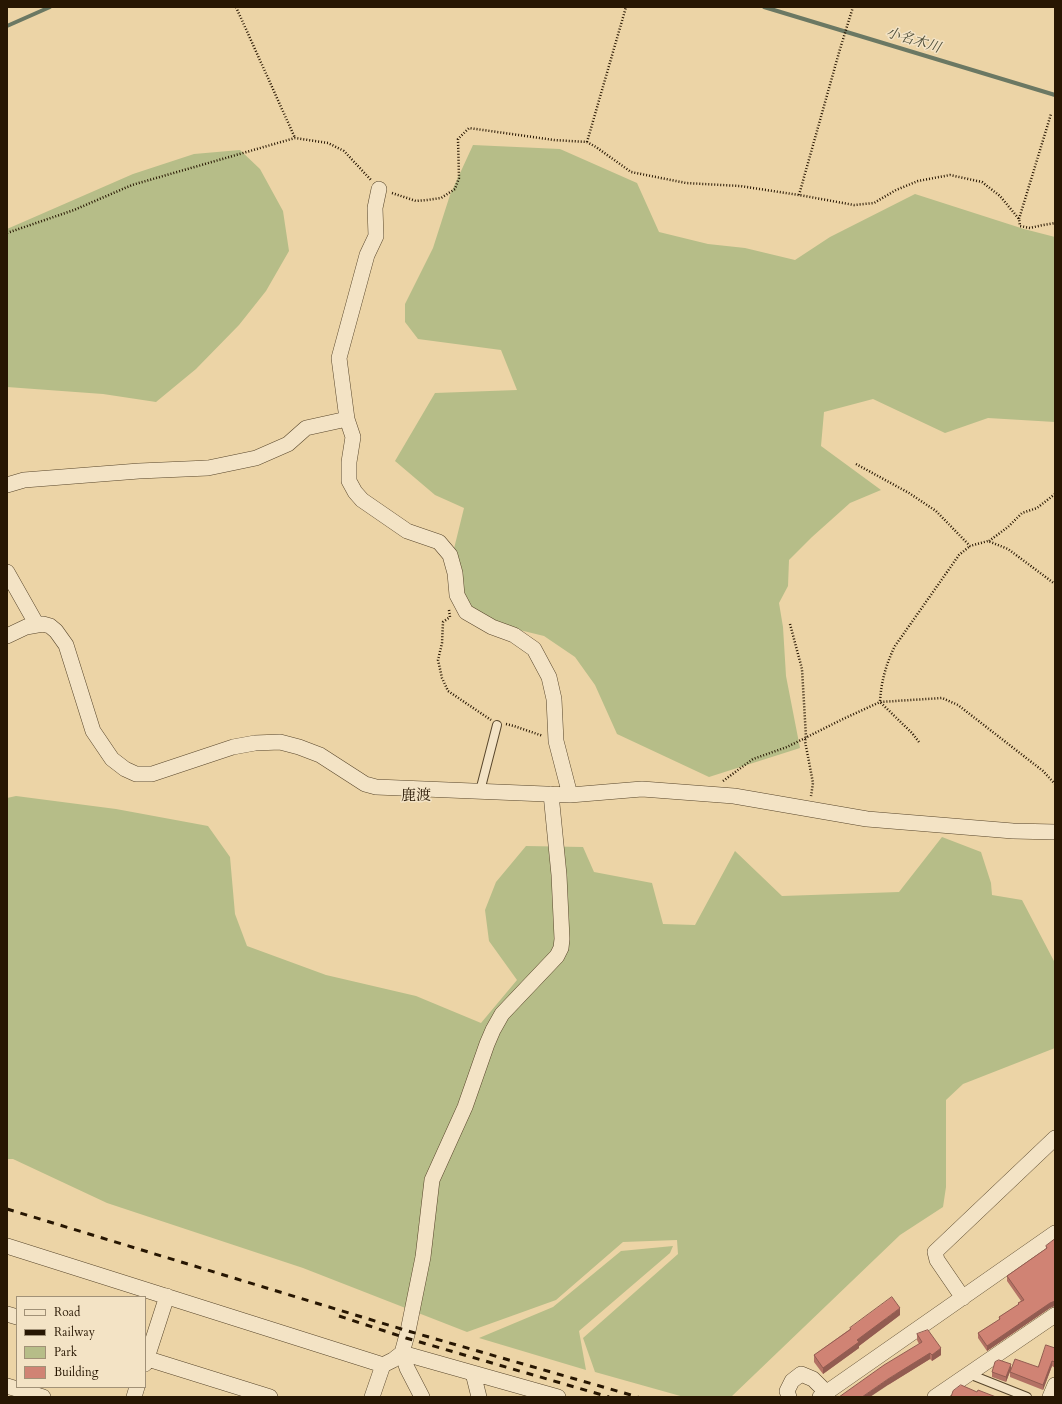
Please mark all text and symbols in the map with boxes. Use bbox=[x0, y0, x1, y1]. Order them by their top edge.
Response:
water label: 小名木川 bbox=[884, 25, 942, 57]
district label: 鹿渡 bbox=[401, 788, 431, 806]
legend bbox=[16, 1296, 146, 1388]
text: Road bbox=[54, 1304, 80, 1320]
text: Railway bbox=[54, 1324, 95, 1340]
text: Park bbox=[54, 1344, 77, 1360]
text: Building bbox=[54, 1364, 98, 1380]

